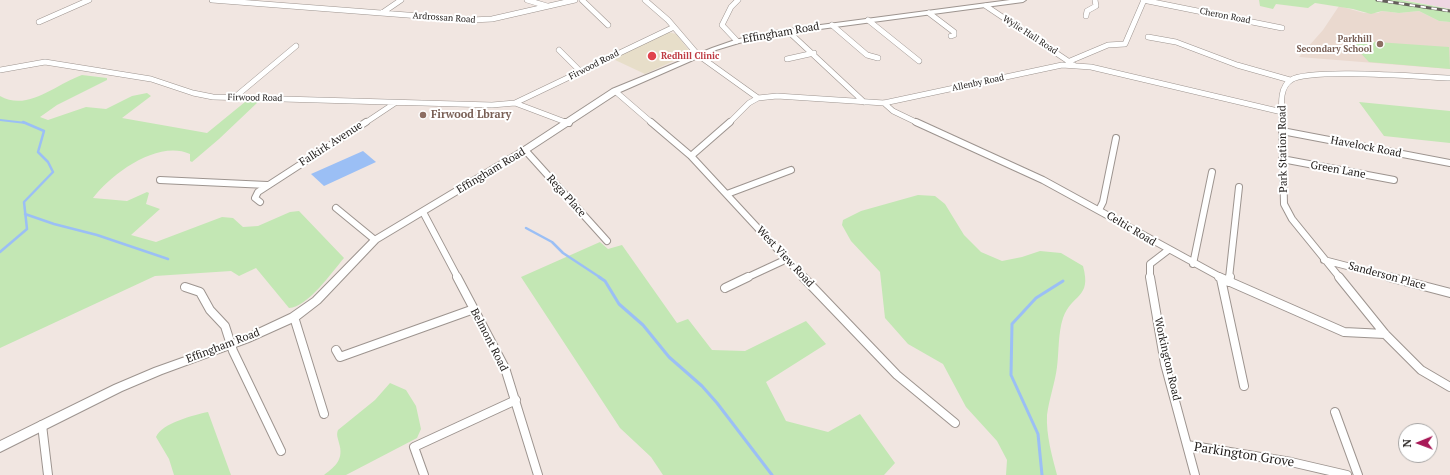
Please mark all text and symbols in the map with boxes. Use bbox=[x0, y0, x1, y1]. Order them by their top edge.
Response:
street label: Cheron Road bbox=[1199, 6, 1251, 26]
street label: Ardrossan Road bbox=[412, 10, 476, 26]
street label: Wylie Hall Road bbox=[1000, 13, 1060, 57]
street label: Effingham Road bbox=[742, 20, 820, 46]
place label: Parkhill Secondary School bbox=[1296, 34, 1372, 55]
marker: Parkhill Secondary School bbox=[1375, 39, 1385, 49]
street label: Firwood Road bbox=[567, 48, 621, 82]
marker: Redhill Clinic bbox=[646, 50, 658, 62]
place label: Redhill Clinic bbox=[661, 51, 719, 61]
street label: Allenby Road bbox=[951, 72, 1005, 94]
street label: Firwood Road bbox=[228, 92, 282, 104]
street label: Park Station Road bbox=[1276, 105, 1290, 193]
place label: Firwood Lbrary bbox=[431, 108, 511, 122]
marker: Firwood Lbrary bbox=[418, 110, 428, 120]
street label: Falkirk Avenue bbox=[297, 119, 365, 169]
street label: Havelock Road bbox=[1329, 134, 1403, 160]
street label: Effingham Road bbox=[454, 145, 528, 197]
street label: Green Lane bbox=[1309, 159, 1367, 181]
street label: Rega Place bbox=[544, 172, 588, 220]
street label: Celtic Road bbox=[1104, 209, 1158, 249]
street label: West View Road bbox=[754, 224, 816, 290]
street label: Sanderson Place bbox=[1347, 259, 1427, 293]
street label: Belmont Road bbox=[467, 306, 511, 374]
street label: Workington Road bbox=[1151, 316, 1183, 402]
street label: Effingham Road bbox=[184, 326, 262, 366]
north arrow bbox=[1398, 423, 1438, 463]
street label: Parkington Grove bbox=[1193, 439, 1295, 471]
text: N bbox=[1400, 439, 1414, 447]

